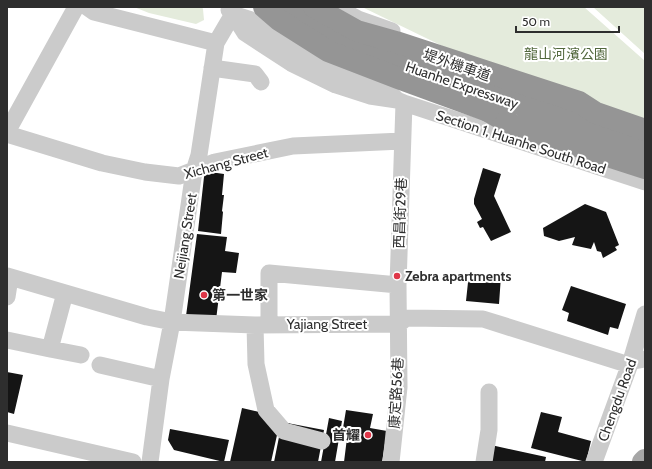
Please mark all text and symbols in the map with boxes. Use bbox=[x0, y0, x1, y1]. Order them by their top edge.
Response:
scale bar bbox=[516, 8, 619, 34]
text: 50 m bbox=[522, 14, 550, 29]
street label: 堤外機車道 bbox=[421, 45, 493, 85]
park label: 龍山河濱公園 bbox=[524, 45, 608, 63]
street label: Huanhe Expressway bbox=[403, 57, 521, 113]
street label: Section 1, Huanhe South Road bbox=[434, 106, 608, 178]
street label: Xichang Street bbox=[182, 143, 270, 183]
street label: 西昌街29巷 bbox=[390, 177, 410, 249]
street label: Neijiang Street bbox=[169, 192, 201, 280]
place label: Zebra apartments bbox=[405, 267, 511, 285]
marker: Zebra apartments bbox=[392, 271, 402, 281]
place label: 第一世家 bbox=[212, 286, 268, 304]
marker: 第一世家 bbox=[199, 290, 209, 300]
street label: Yajiang Street bbox=[286, 315, 367, 333]
street label: Chengdu Road bbox=[594, 356, 640, 444]
street label: 康定路56巷 bbox=[385, 357, 407, 429]
place label: 首耀 bbox=[332, 426, 360, 444]
marker: 首耀 bbox=[363, 430, 373, 440]

